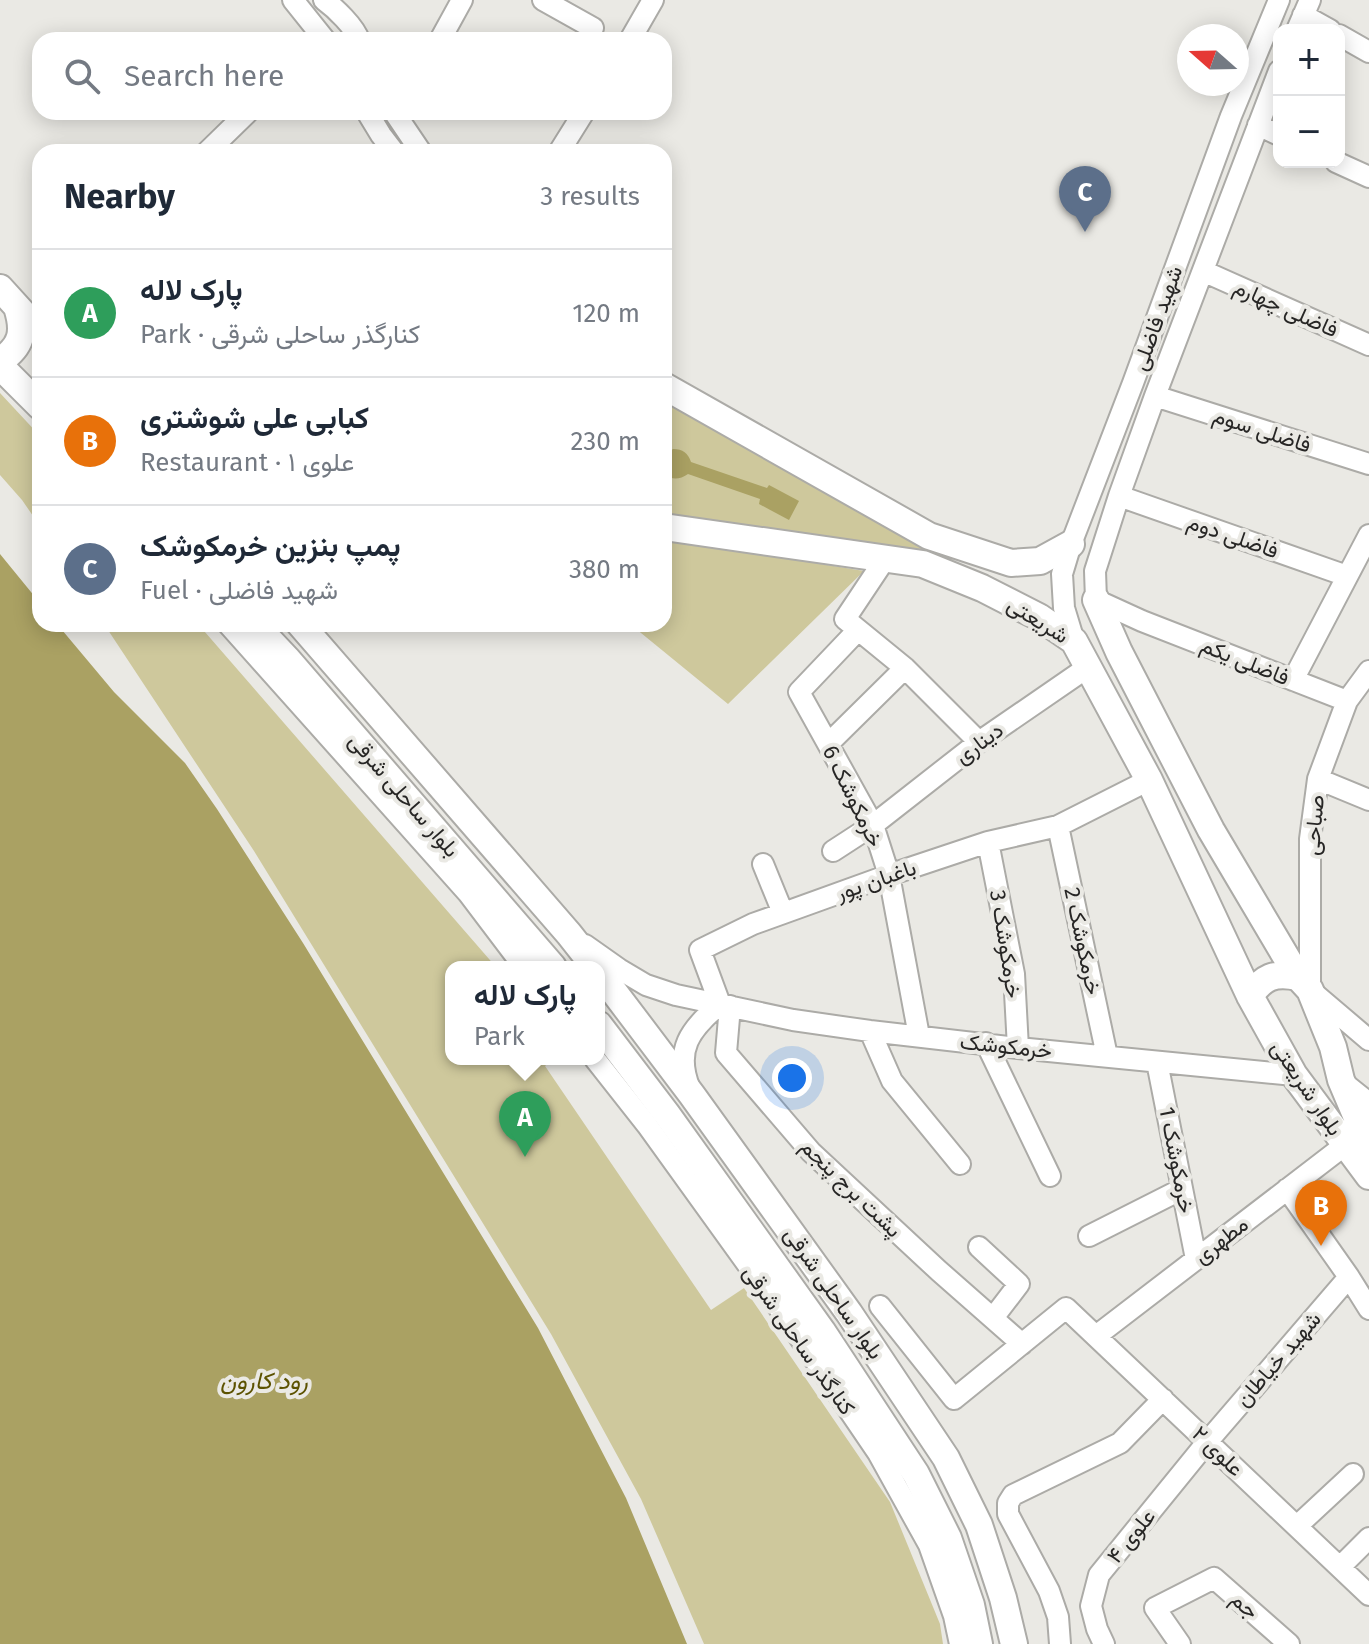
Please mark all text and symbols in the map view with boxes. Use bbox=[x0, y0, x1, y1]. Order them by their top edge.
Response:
north arrow bbox=[1177, 24, 1249, 96]
map controls bbox=[1273, 24, 1345, 168]
button: + bbox=[1273, 24, 1345, 96]
search box bbox=[32, 32, 672, 120]
icon: search bbox=[60, 54, 104, 98]
text: Search here bbox=[124, 58, 284, 94]
button: − bbox=[1273, 96, 1345, 168]
pin: C bbox=[1059, 166, 1111, 232]
text: Nearby bbox=[64, 176, 175, 217]
text: 3 results bbox=[540, 181, 640, 212]
street label: شهید فاضلی bbox=[1126, 262, 1188, 374]
text: پارک لاله bbox=[140, 272, 243, 308]
street label: فاضلی چهارم bbox=[1229, 273, 1342, 344]
text: A bbox=[82, 298, 98, 329]
text: 120 m bbox=[572, 298, 640, 329]
text: Park · کنارگذر ساحلی شرقی bbox=[140, 319, 420, 350]
text: کبابی علی شوشتری bbox=[140, 400, 369, 436]
street label: فاضلی سوم bbox=[1209, 401, 1314, 459]
text: B bbox=[82, 426, 98, 457]
text: 230 m bbox=[571, 426, 640, 457]
text: Restaurant · علوی ۱ bbox=[140, 447, 354, 478]
street label: فاضلی دوم bbox=[1184, 508, 1282, 565]
text: پمپ بنزین خرمکوشک bbox=[140, 528, 401, 564]
text: C bbox=[83, 554, 97, 585]
text: 380 m bbox=[569, 554, 640, 585]
text: Fuel · شهید فاضلی bbox=[140, 575, 338, 606]
street label: شریعتی bbox=[1002, 591, 1074, 649]
street label: فاضلی یکم bbox=[1196, 631, 1293, 692]
street label: دیناری bbox=[949, 716, 1009, 770]
street label: بلوار ساحلی شرقی bbox=[343, 728, 465, 862]
street label: خرمکوشک 6 bbox=[817, 741, 889, 851]
street label: صباحی bbox=[1298, 794, 1330, 856]
street label: باغبان پور bbox=[831, 854, 920, 908]
street label: خرمکوشک 2 bbox=[1058, 885, 1108, 997]
street label: خرمکوشک 3 bbox=[984, 888, 1028, 1000]
popup bbox=[445, 961, 605, 1065]
text: پارک لاله bbox=[474, 977, 576, 1013]
text: Park bbox=[474, 1021, 525, 1052]
street label: خرمکوشک bbox=[959, 1028, 1053, 1064]
street label: بلوار شریعتی bbox=[1265, 1035, 1349, 1141]
your location bbox=[772, 1058, 812, 1098]
pin: A bbox=[499, 1091, 551, 1157]
street label: خرمکوشک 1 bbox=[1153, 1105, 1201, 1215]
street label: پشت برج پنجم bbox=[794, 1133, 907, 1244]
pin: B bbox=[1295, 1180, 1347, 1246]
street label: مطهری bbox=[1188, 1210, 1254, 1270]
street label: بلوار ساحلی شرقی bbox=[778, 1222, 890, 1364]
street label: کنارگذر ساحلی شرقی bbox=[737, 1260, 861, 1420]
street label: شهید خیاطان bbox=[1229, 1306, 1327, 1412]
water label: رود کارون bbox=[220, 1367, 308, 1396]
street label: علوی ۲ bbox=[1187, 1420, 1249, 1482]
street label: علوی ۴ bbox=[1101, 1503, 1161, 1569]
street label: جم bbox=[1225, 1585, 1265, 1625]

